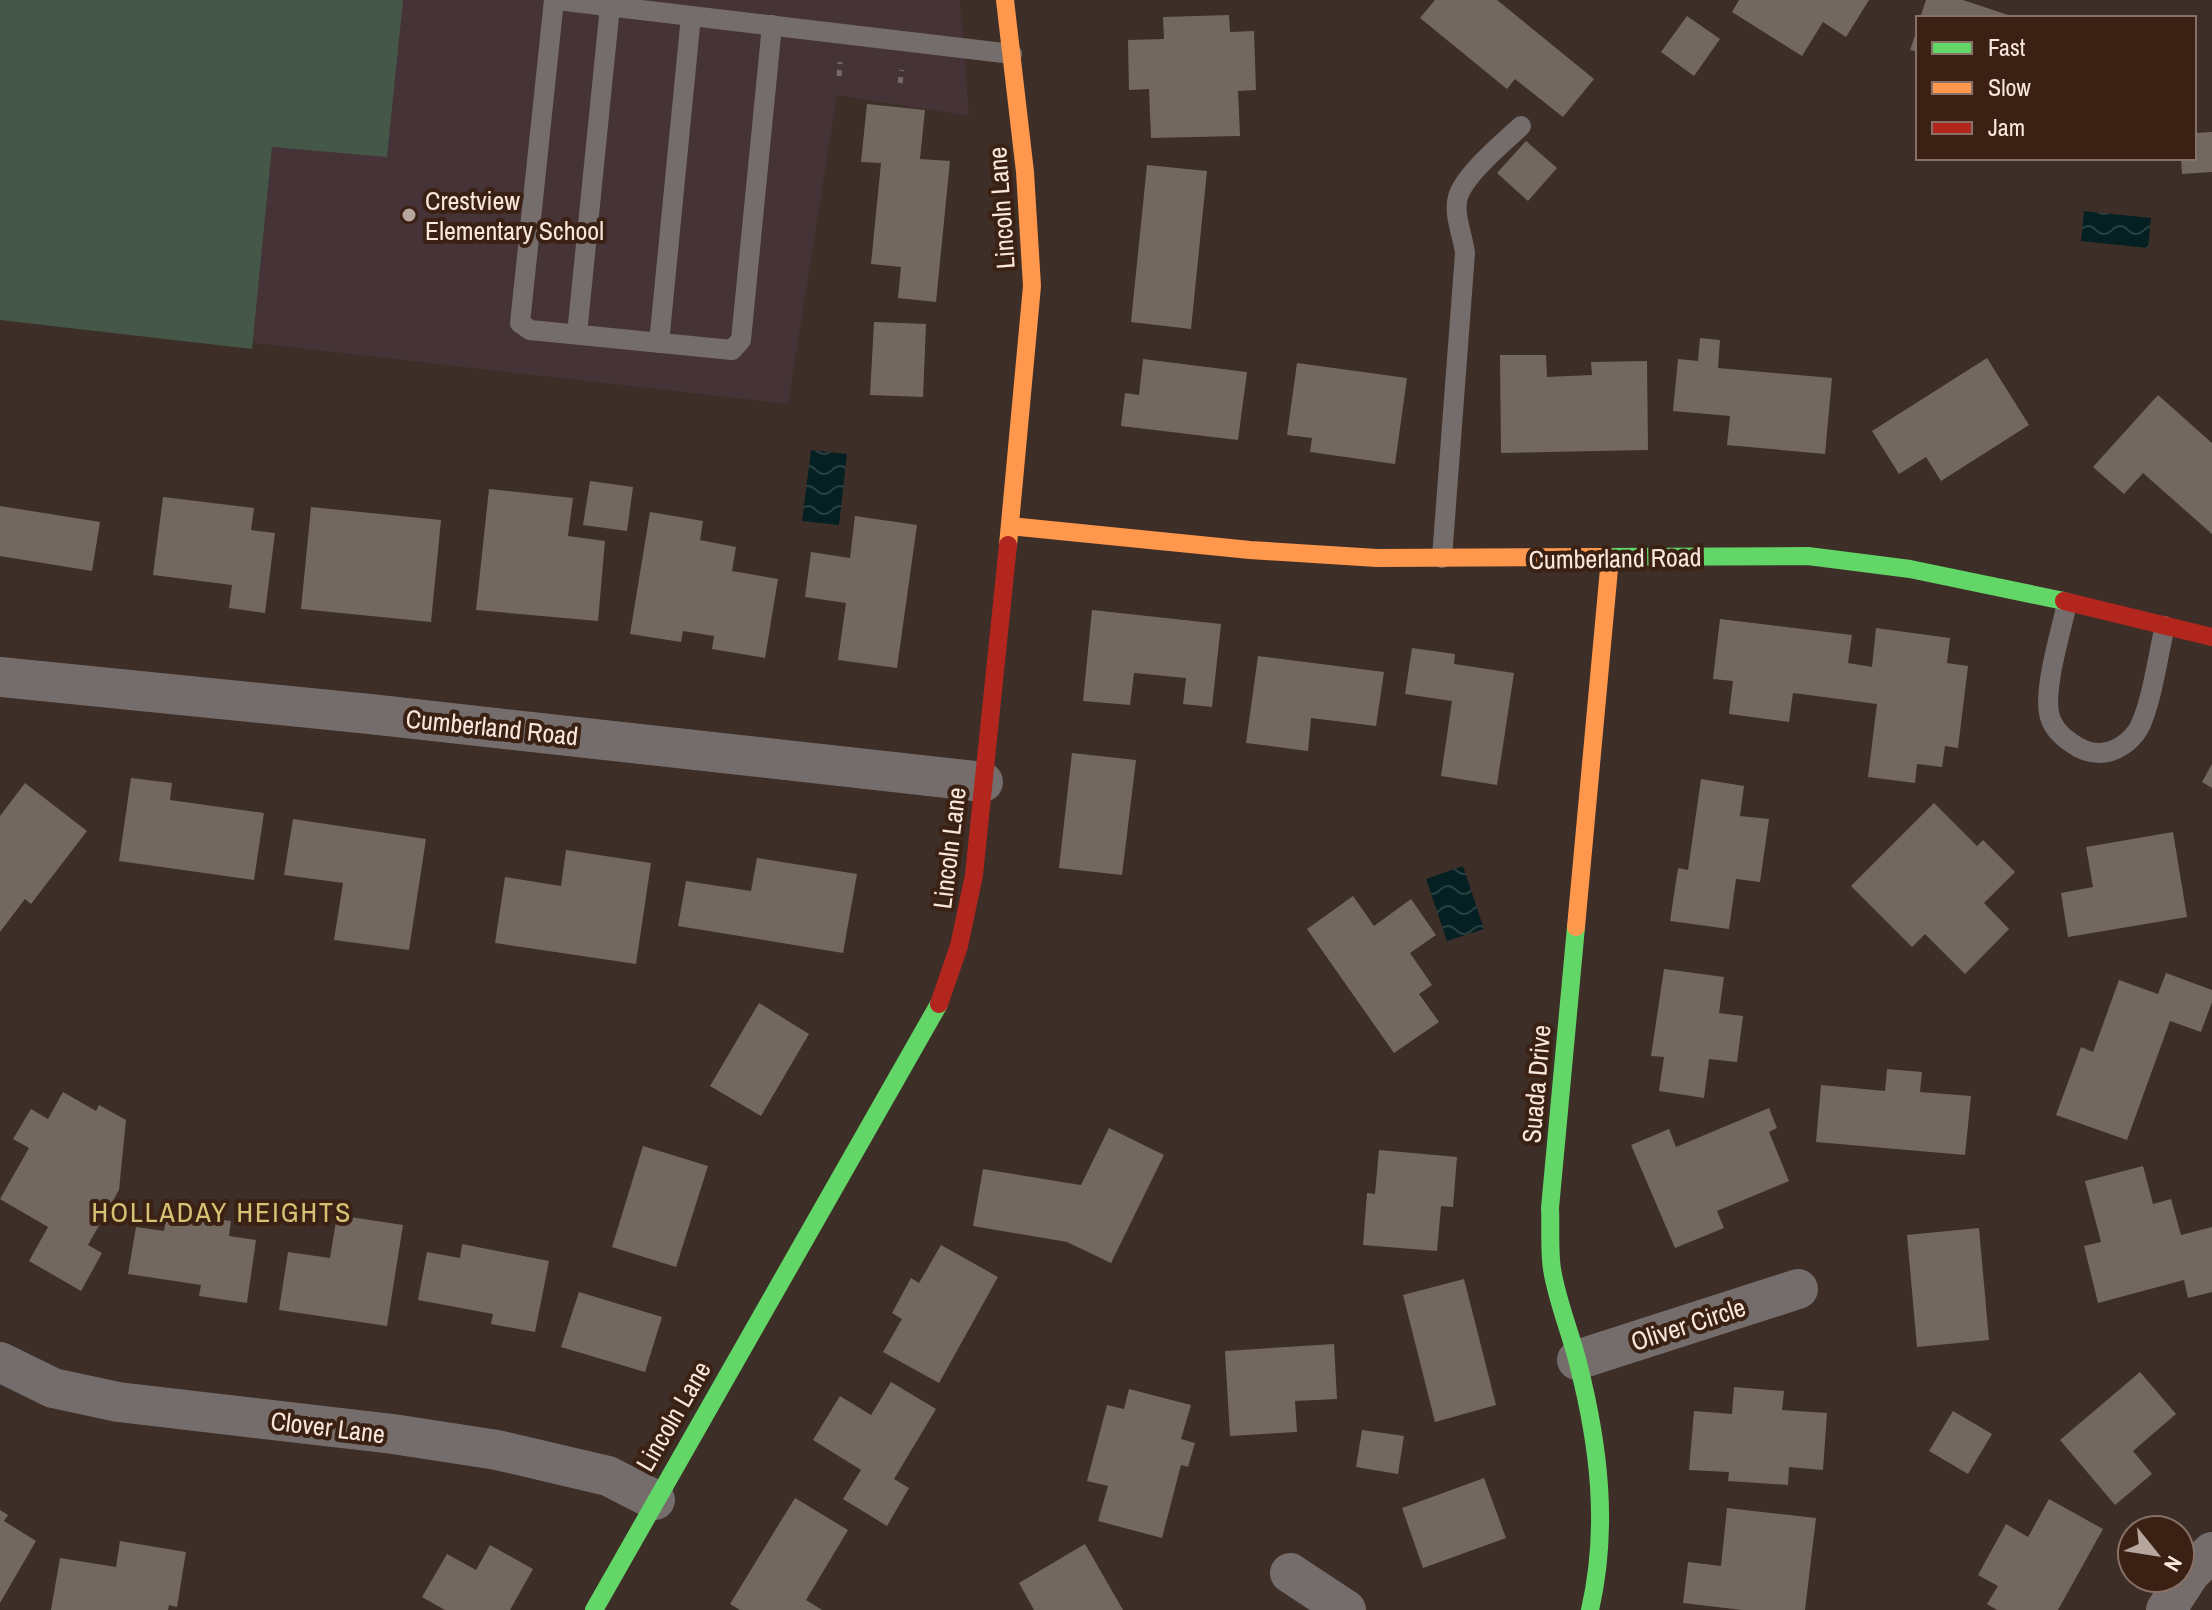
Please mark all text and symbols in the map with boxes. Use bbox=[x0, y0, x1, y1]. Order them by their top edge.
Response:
legend bbox=[1916, 16, 2196, 160]
text: Fast bbox=[1988, 31, 2026, 63]
text: Slow bbox=[1988, 71, 2031, 103]
text: Jam bbox=[1988, 111, 2025, 143]
street label: Lincoln Lane bbox=[979, 146, 1023, 270]
place label: Crestview Elementary School bbox=[425, 183, 604, 248]
marker: Crestview Elementary School bbox=[400, 206, 418, 224]
street label: Cumberland Road bbox=[1528, 539, 1702, 577]
street label: Cumberland Road bbox=[404, 701, 580, 753]
street label: Lincoln Lane bbox=[924, 785, 974, 911]
street label: Suada Drive bbox=[1513, 1023, 1559, 1145]
district label: HOLLADAY HEIGHTS bbox=[92, 1193, 352, 1231]
street label: Oliver Circle bbox=[1626, 1289, 1750, 1359]
street label: Lincoln Lane bbox=[627, 1354, 719, 1478]
street label: Clover Lane bbox=[269, 1403, 387, 1451]
north arrow bbox=[2116, 1514, 2196, 1594]
text: N bbox=[2157, 1551, 2190, 1577]

